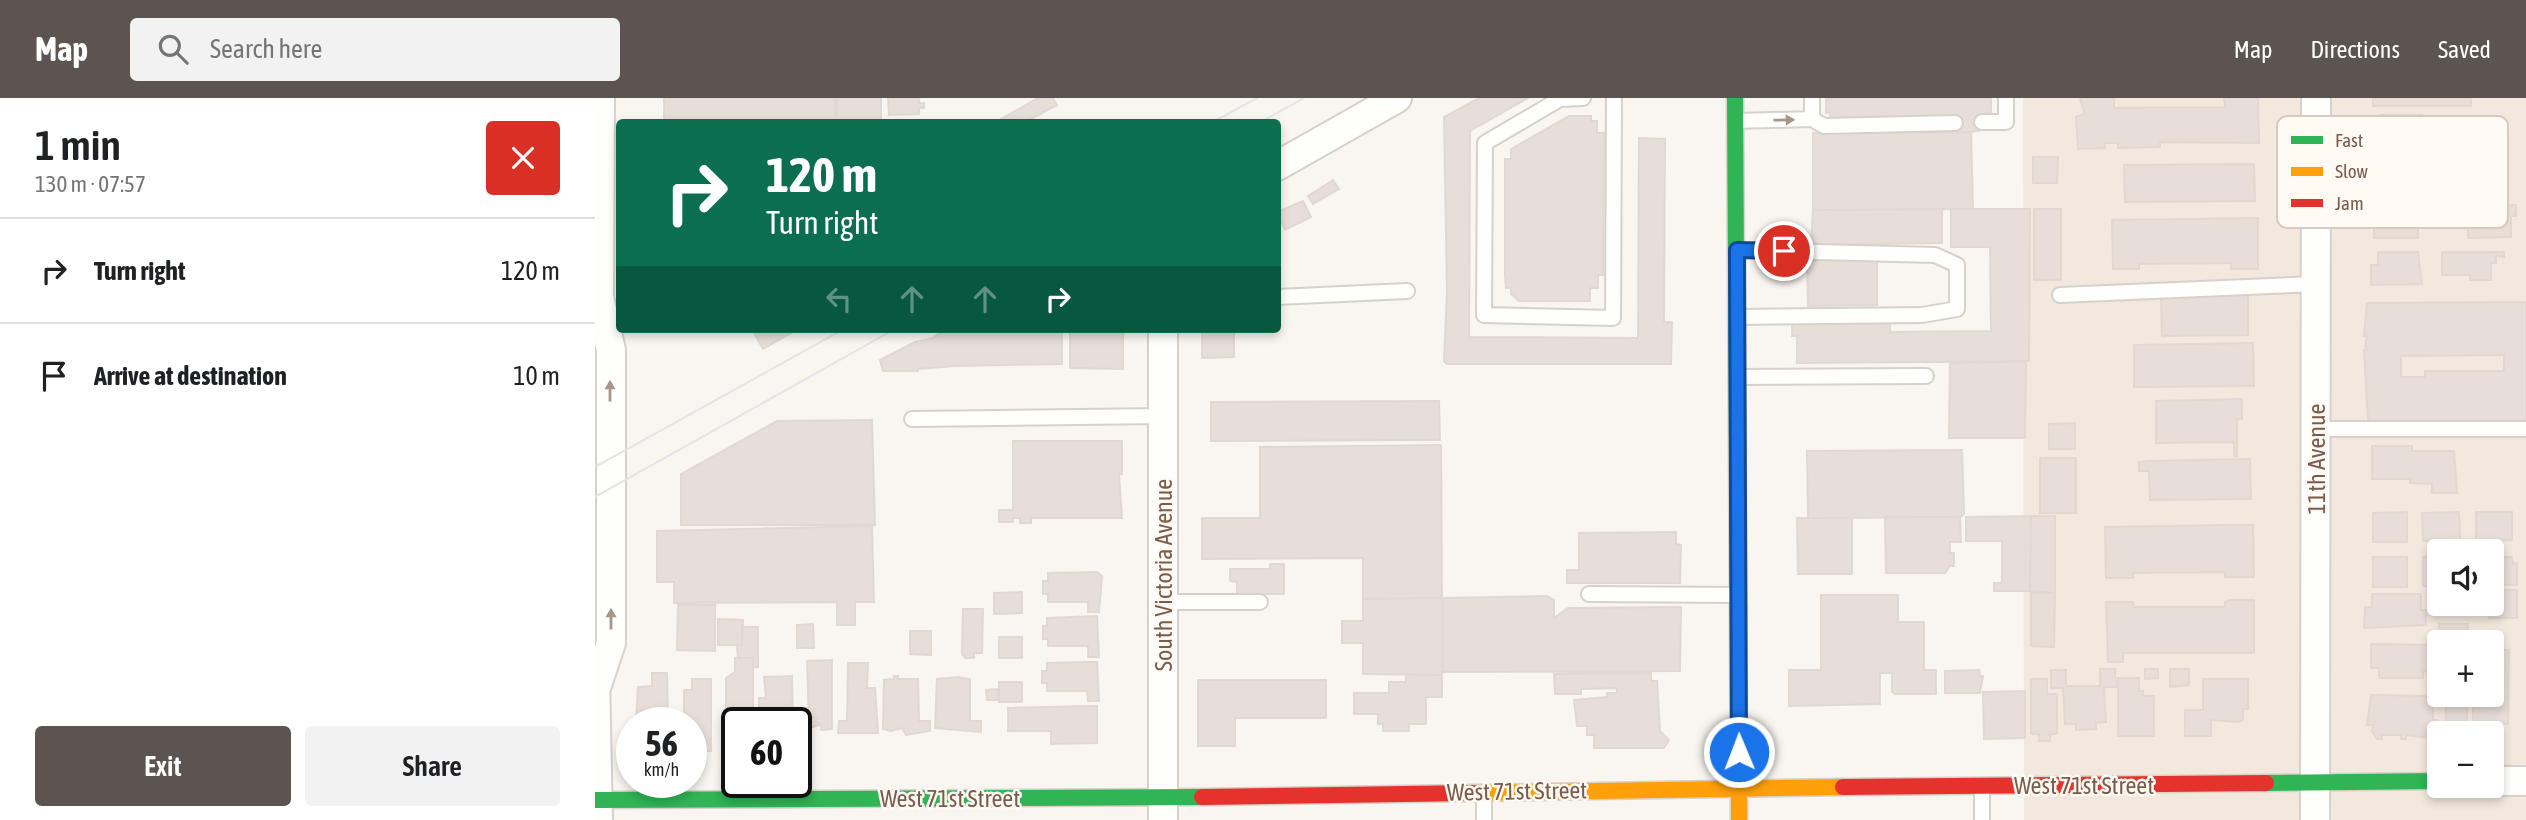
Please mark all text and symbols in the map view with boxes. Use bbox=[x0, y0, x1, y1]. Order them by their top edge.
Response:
search box bbox=[130, 18, 620, 81]
text: Map bbox=[35, 30, 88, 68]
icon: search bbox=[154, 30, 192, 68]
text: Search here bbox=[210, 34, 322, 64]
text: Map bbox=[2234, 36, 2272, 63]
text: Directions bbox=[2310, 36, 2400, 63]
text: Saved bbox=[2438, 36, 2491, 63]
one-way arrow bbox=[1774, 114, 1796, 126]
legend bbox=[2277, 116, 2508, 228]
text: 1 min bbox=[35, 121, 121, 169]
button: close bbox=[486, 121, 560, 195]
text: Fast bbox=[2335, 129, 2363, 151]
text: 120 m bbox=[766, 146, 877, 202]
icon: right bbox=[651, 147, 742, 238]
text: Slow bbox=[2335, 160, 2369, 182]
text: 130 m · 07:57 bbox=[35, 171, 146, 197]
text: Jam bbox=[2335, 192, 2364, 214]
text: Turn right bbox=[766, 204, 879, 241]
pin bbox=[1754, 221, 1814, 281]
icon: arrive bbox=[1765, 232, 1803, 270]
icon: right bbox=[35, 252, 73, 290]
text: Turn right bbox=[94, 256, 185, 286]
text: 120 m bbox=[501, 256, 560, 286]
icon: left bbox=[820, 280, 858, 318]
icon: ahead bbox=[893, 280, 931, 318]
icon: ahead bbox=[966, 280, 1004, 318]
icon: right bbox=[1039, 280, 1077, 318]
icon: arrive bbox=[35, 357, 73, 395]
text: Arrive at destination bbox=[94, 361, 287, 391]
text: 10 m bbox=[513, 361, 560, 391]
one-way arrow bbox=[604, 380, 616, 402]
street label: 11th Avenue bbox=[2303, 404, 2330, 514]
street label: South Victoria Avenue bbox=[1150, 479, 1177, 671]
map controls bbox=[2427, 539, 2504, 798]
button: sound bbox=[2427, 539, 2504, 616]
one-way arrow bbox=[605, 607, 617, 629]
button: + bbox=[2427, 630, 2504, 707]
speed limit sign: 60 bbox=[721, 707, 812, 798]
position arrow bbox=[1702, 715, 1776, 789]
button: − bbox=[2427, 721, 2504, 798]
text: 56 bbox=[645, 723, 678, 763]
button: Exit bbox=[35, 726, 291, 806]
button: Share bbox=[305, 726, 560, 806]
text: km/h bbox=[644, 759, 679, 780]
street label: West 71st Street bbox=[2014, 772, 2154, 799]
street label: West 71st Street bbox=[1447, 776, 1587, 806]
street label: West 71st Street bbox=[880, 785, 1020, 812]

